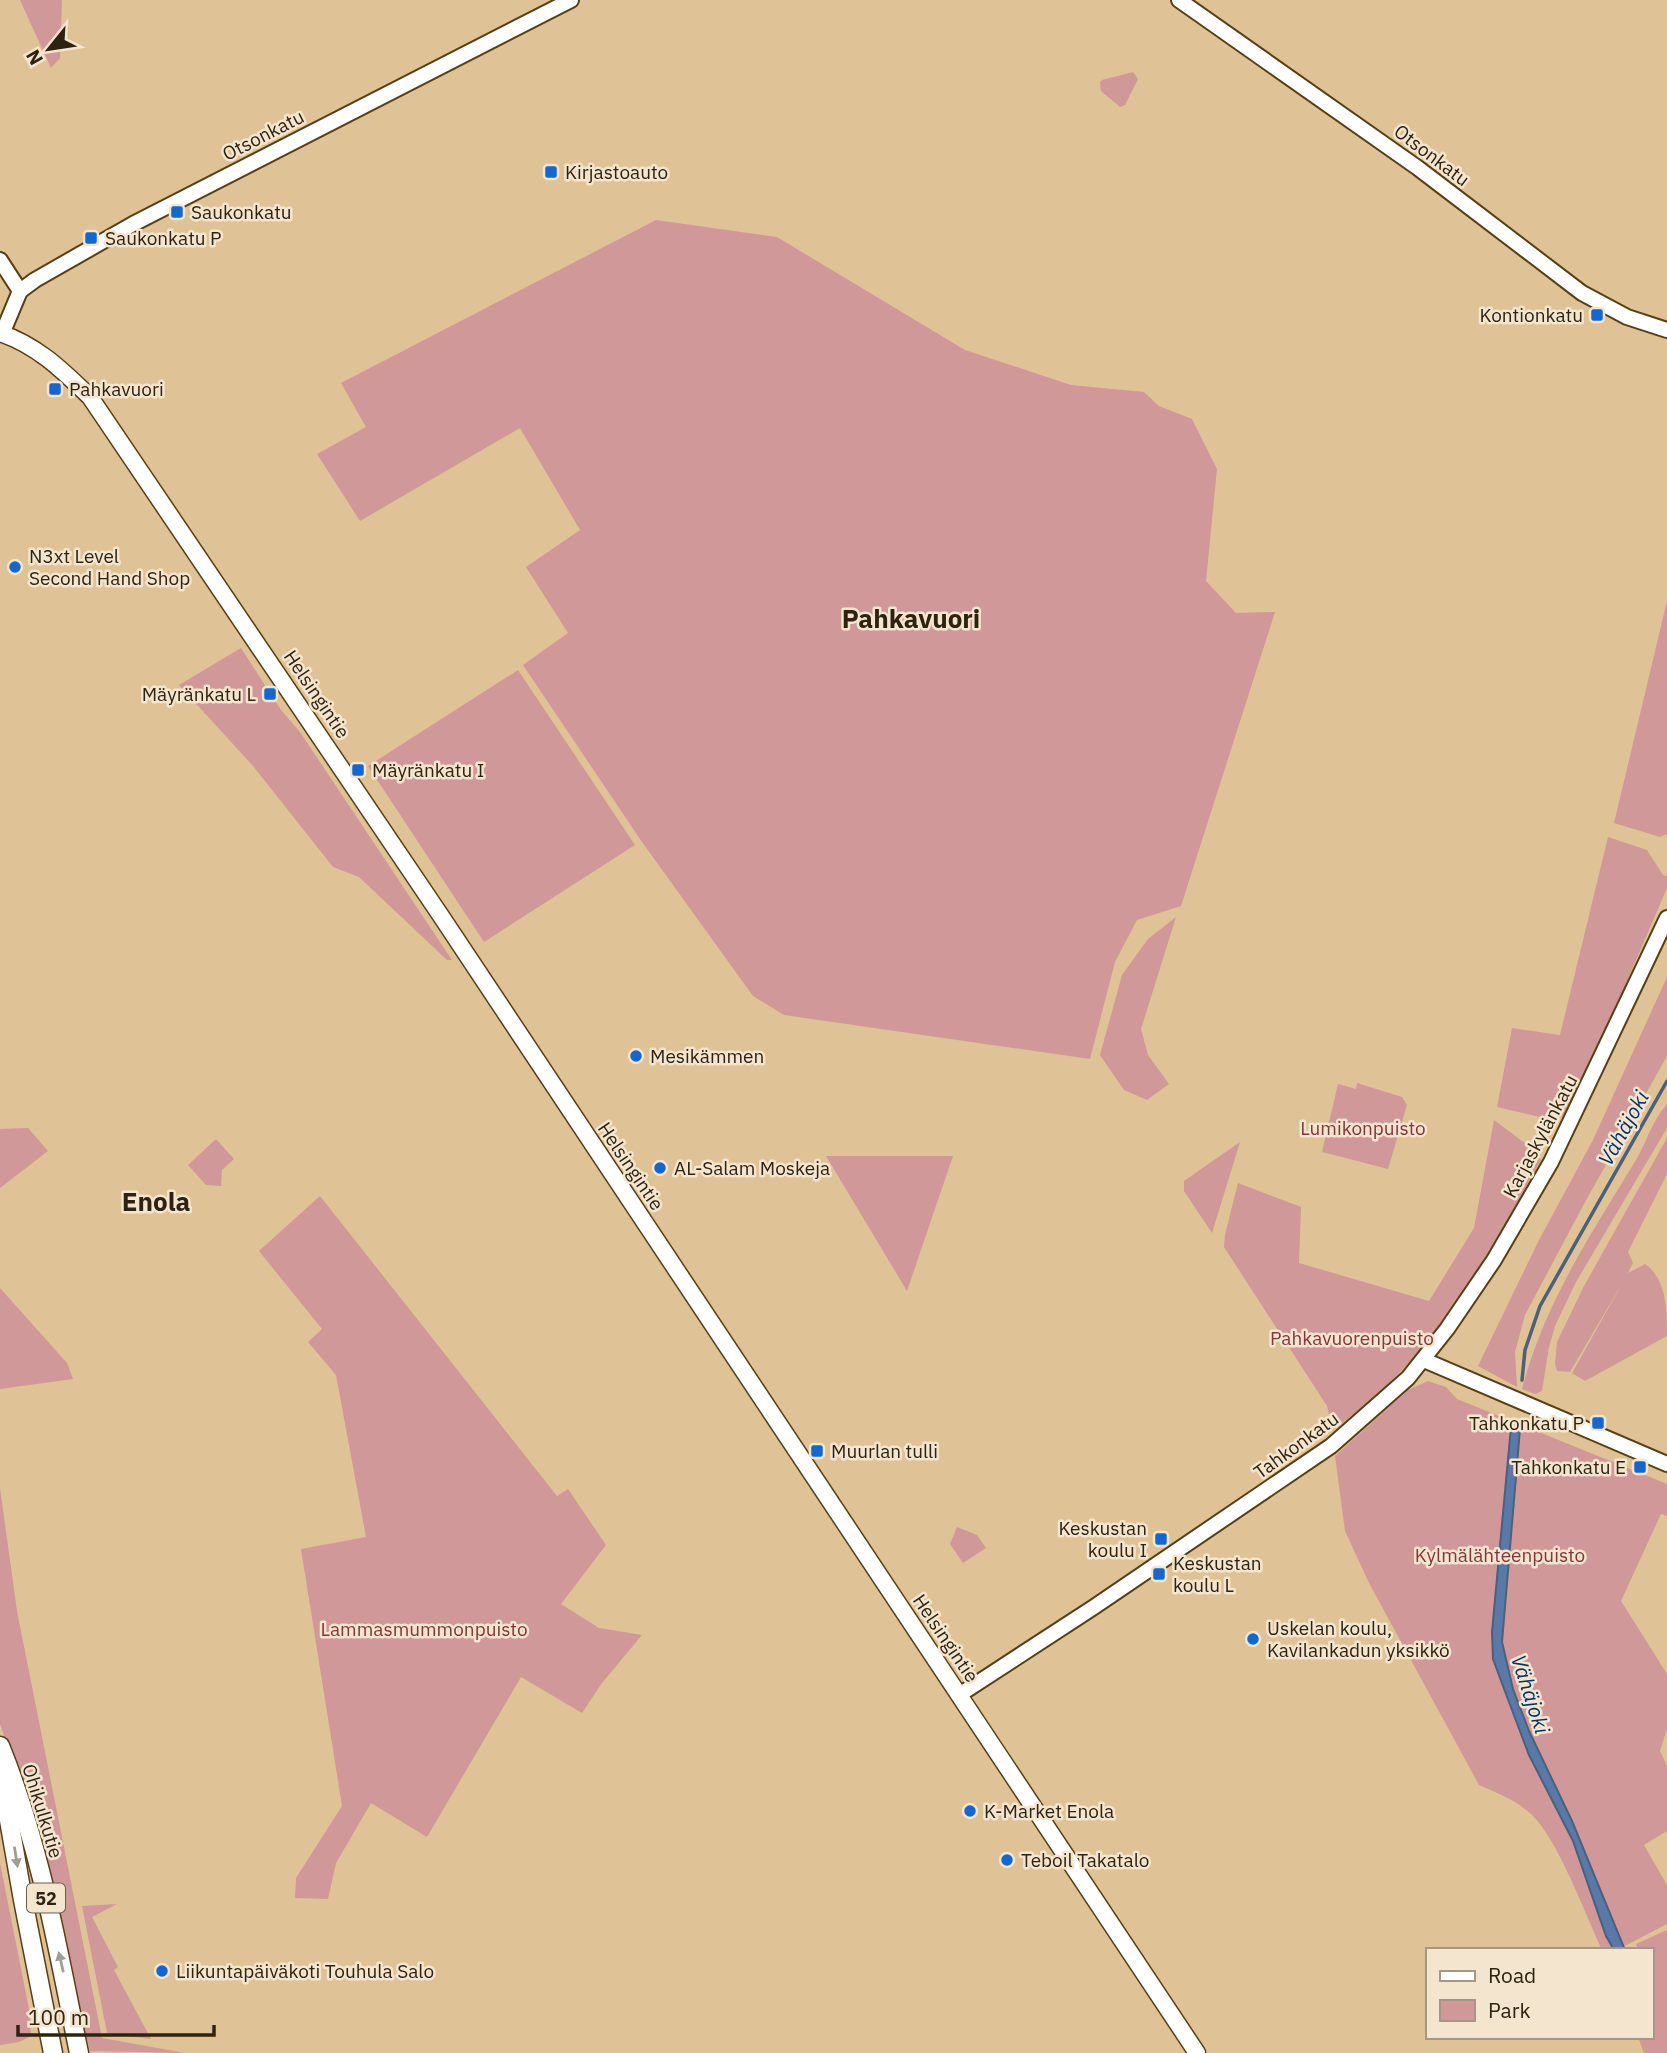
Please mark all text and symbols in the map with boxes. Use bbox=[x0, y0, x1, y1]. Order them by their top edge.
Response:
north arrow bbox=[14, 14, 84, 84]
text: N bbox=[20, 46, 48, 69]
street label: Otsonkatu bbox=[218, 104, 308, 166]
street label: Otsonkatu bbox=[1390, 119, 1474, 191]
place label: Kirjastoauto bbox=[565, 160, 668, 184]
marker: Kirjastoauto bbox=[543, 164, 559, 180]
place label: Saukonkatu bbox=[191, 200, 292, 224]
marker: Saukonkatu bbox=[169, 204, 185, 220]
place label: Saukonkatu P bbox=[105, 226, 222, 250]
marker: Saukonkatu P bbox=[83, 230, 99, 246]
place label: Kontionkatu bbox=[1480, 303, 1583, 327]
marker: Kontionkatu bbox=[1589, 307, 1605, 323]
place label: Pahkavuori bbox=[69, 377, 164, 401]
marker: Pahkavuori bbox=[47, 381, 63, 397]
place label: N3xt Level Second Hand Shop bbox=[29, 544, 190, 590]
marker: N3xt Level Second Hand Shop bbox=[7, 559, 23, 575]
district label: Pahkavuori bbox=[842, 601, 980, 635]
street label: Helsingintie bbox=[279, 645, 355, 743]
place label: Mäyränkatu L bbox=[142, 682, 256, 706]
marker: Mäyränkatu L bbox=[262, 686, 278, 702]
place label: Mäyränkatu I bbox=[372, 758, 484, 782]
marker: Mäyränkatu I bbox=[350, 762, 366, 778]
place label: Mesikämmen bbox=[650, 1044, 764, 1068]
marker: Mesikämmen bbox=[628, 1048, 644, 1064]
street label: Karjaskylänkatu bbox=[1497, 1070, 1583, 1202]
water label: Vähäjoki bbox=[1591, 1085, 1655, 1170]
park label: Lumikonpuisto bbox=[1300, 1116, 1426, 1140]
street label: Helsingintie bbox=[593, 1117, 669, 1215]
place label: AL-Salam Moskeja bbox=[674, 1156, 830, 1180]
marker: AL-Salam Moskeja bbox=[652, 1160, 668, 1176]
district label: Enola bbox=[122, 1184, 191, 1218]
park label: Pahkavuorenpuisto bbox=[1270, 1326, 1434, 1350]
street label: Tahkonkatu bbox=[1249, 1406, 1343, 1484]
place label: Tahkonkatu P bbox=[1469, 1411, 1584, 1435]
marker: Tahkonkatu P bbox=[1590, 1415, 1606, 1431]
place label: Muurlan tulli bbox=[831, 1439, 938, 1463]
marker: Muurlan tulli bbox=[809, 1443, 825, 1459]
place label: Tahkonkatu E bbox=[1511, 1455, 1626, 1479]
marker: Tahkonkatu E bbox=[1632, 1459, 1648, 1475]
place label: Keskustan koulu I bbox=[1058, 1516, 1147, 1562]
marker: Keskustan koulu I bbox=[1153, 1531, 1169, 1547]
park label: Kylmälähteenpuisto bbox=[1415, 1543, 1585, 1567]
place label: Keskustan koulu L bbox=[1173, 1551, 1262, 1597]
marker: Keskustan koulu L bbox=[1151, 1566, 1167, 1582]
street label: Helsingintie bbox=[908, 1589, 984, 1687]
place label: Uskelan koulu, Kavilankadun yksikkö bbox=[1267, 1616, 1450, 1662]
park label: Lammasmummonpuisto bbox=[320, 1617, 528, 1641]
marker: Uskelan koulu, Kavilankadun yksikkö bbox=[1245, 1631, 1261, 1647]
water label: Vähäjoki bbox=[1505, 1651, 1557, 1738]
street label: Ohikulkutie bbox=[17, 1761, 69, 1861]
place label: K-Market Enola bbox=[984, 1799, 1114, 1823]
marker: K-Market Enola bbox=[962, 1803, 978, 1819]
one-way arrow bbox=[11, 1846, 22, 1868]
place label: Teboil Takatalo bbox=[1021, 1848, 1150, 1872]
marker: Teboil Takatalo bbox=[999, 1852, 1015, 1868]
road number: 52 bbox=[27, 1884, 65, 1912]
legend bbox=[1426, 1948, 1653, 2039]
one-way arrow bbox=[55, 1951, 66, 1973]
place label: Liikuntapäiväkoti Touhula Salo bbox=[176, 1959, 434, 1983]
text: Road bbox=[1488, 1961, 1536, 1989]
marker: Liikuntapäiväkoti Touhula Salo bbox=[154, 1963, 170, 1979]
scale bar bbox=[18, 1994, 214, 2038]
text: Park bbox=[1488, 1996, 1531, 2024]
text: 100 m bbox=[28, 2003, 89, 2031]

